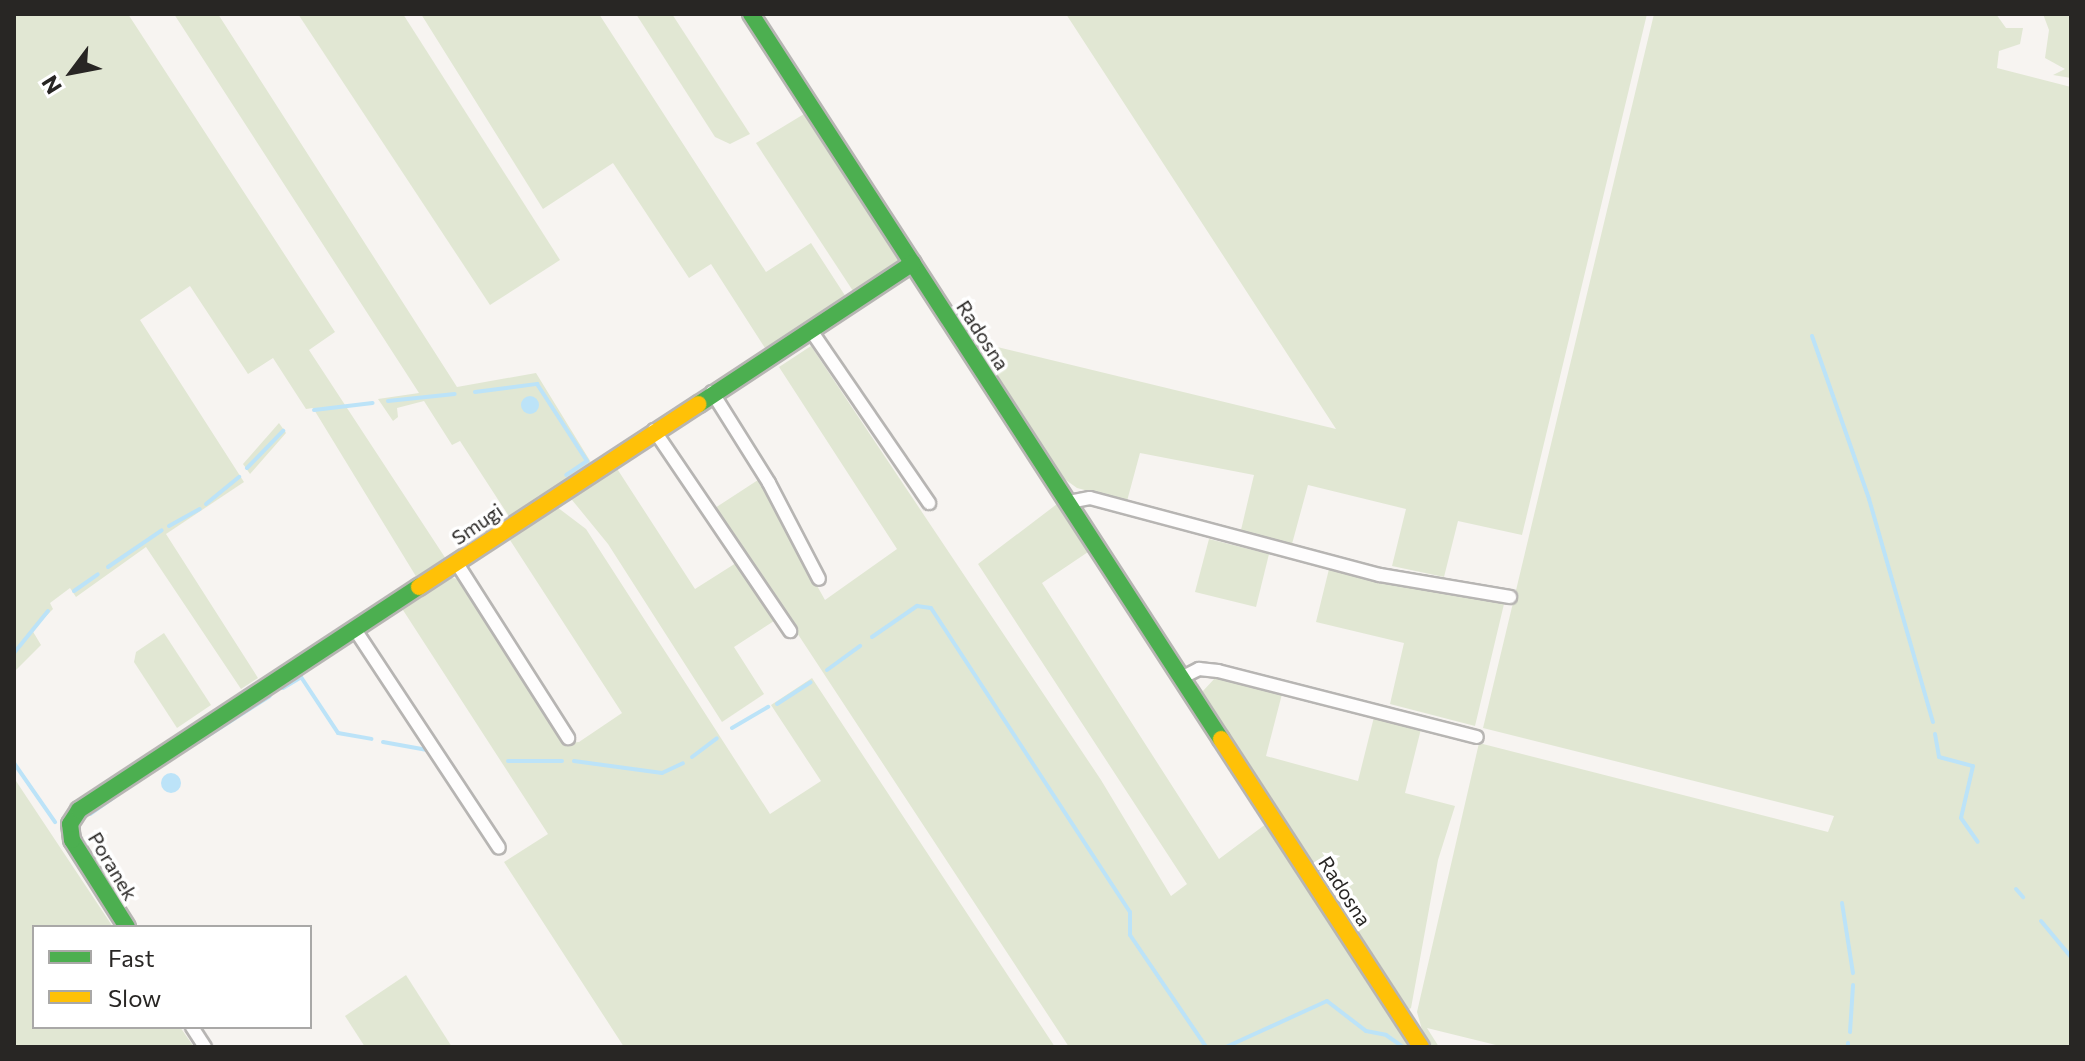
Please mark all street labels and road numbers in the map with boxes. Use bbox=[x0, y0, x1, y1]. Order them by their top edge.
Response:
street label: Radosna bbox=[952, 296, 1014, 374]
street label: Smugi bbox=[447, 498, 507, 550]
street label: Poranek bbox=[83, 828, 143, 904]
street label: Radosna bbox=[1314, 852, 1376, 930]

